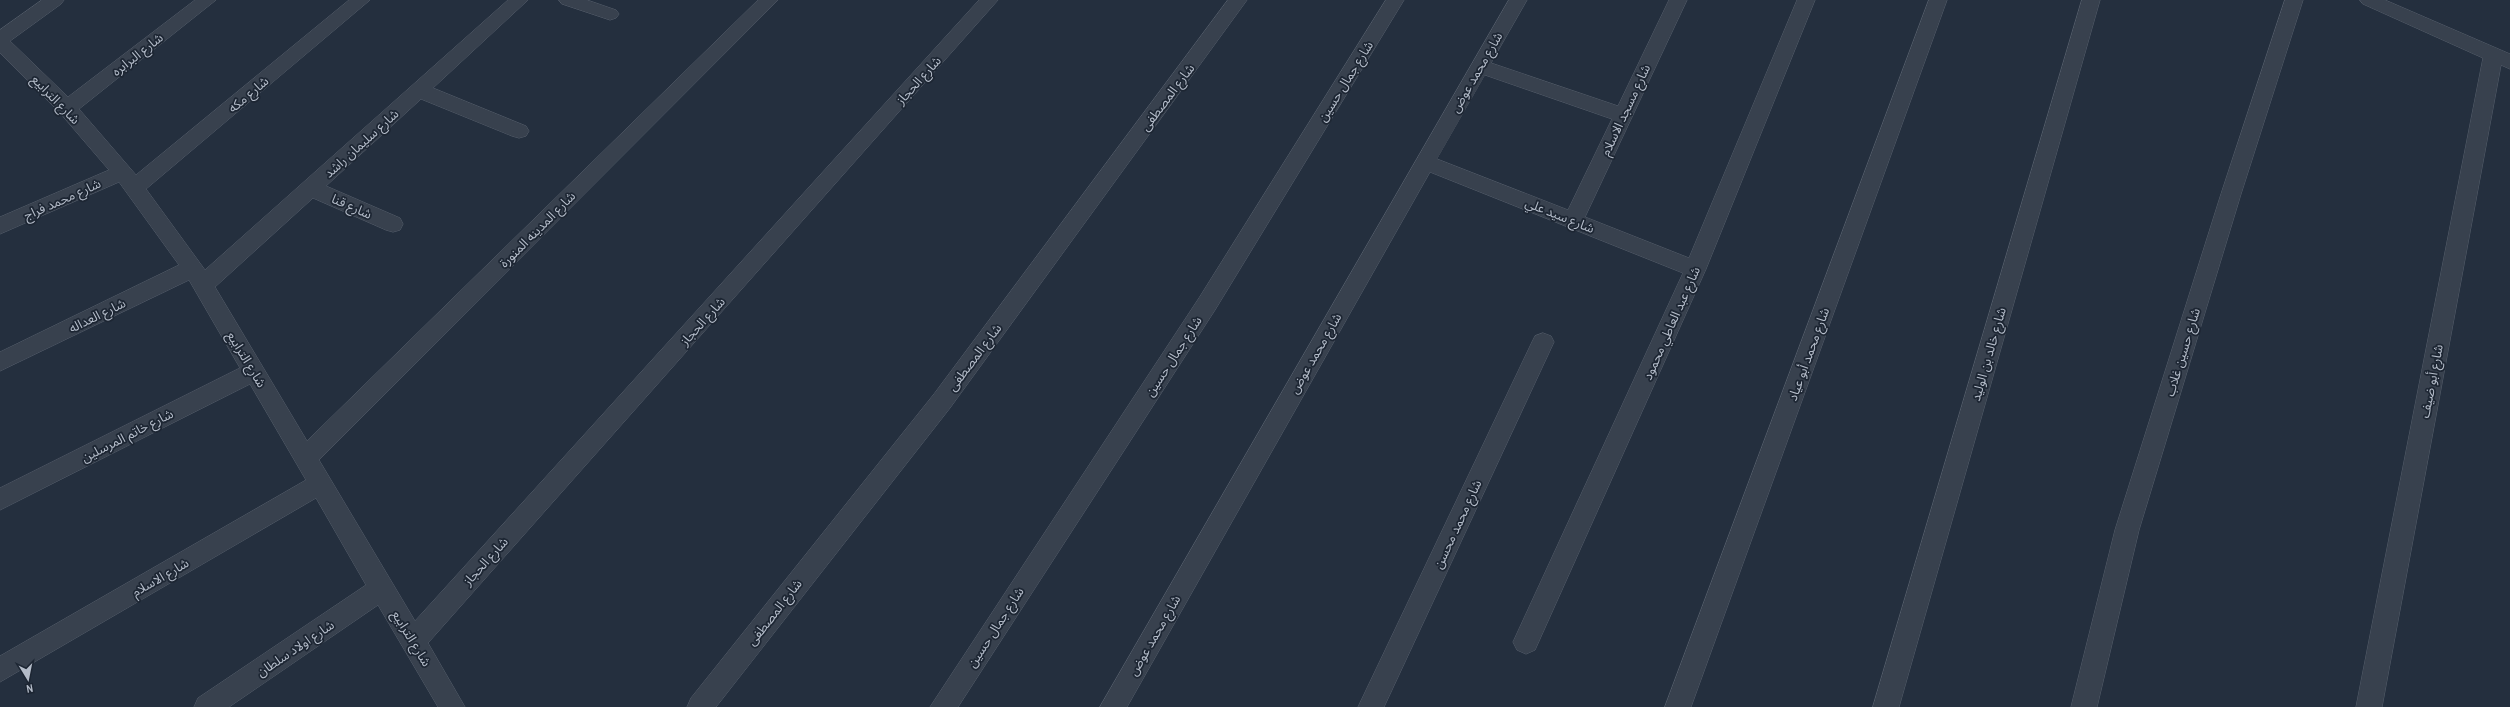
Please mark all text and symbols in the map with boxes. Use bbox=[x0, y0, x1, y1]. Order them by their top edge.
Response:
street label: شارع البرابره bbox=[108, 29, 168, 81]
street label: شارع محمد عوض bbox=[1446, 29, 1508, 117]
street label: شارع جمال حسين bbox=[1314, 38, 1379, 126]
street label: شارع الحجاز bbox=[891, 52, 946, 110]
street label: شارع المصطفى bbox=[1137, 60, 1200, 136]
street label: شارع مسجد الاسلام bbox=[1597, 62, 1656, 160]
street label: شارع الترابيع bbox=[26, 71, 84, 129]
street label: شارع مكه bbox=[224, 72, 273, 118]
street label: شارع سليمان راشد bbox=[320, 105, 404, 183]
street label: شارع محمد فراج bbox=[21, 175, 104, 226]
street label: شارع المدينه المنورة bbox=[496, 188, 580, 272]
street label: شارع قنا bbox=[328, 190, 375, 225]
street label: شارع سيد علي bbox=[1522, 194, 1597, 239]
street label: شارع عبد العاطي محمود bbox=[1639, 264, 1706, 383]
street label: شارع الحجاز bbox=[675, 293, 730, 351]
street label: شارع العداله bbox=[66, 294, 129, 338]
street label: شارع محمد أبو عياد bbox=[1784, 305, 1835, 404]
street label: شارع خالد بن الوليد bbox=[1967, 305, 2012, 404]
street label: شارع حسين غلاب bbox=[2161, 306, 2206, 399]
street label: شارع محمد عوض bbox=[1285, 310, 1347, 398]
street label: شارع جمال حسين bbox=[1141, 313, 1207, 401]
street label: شارع المصطفى bbox=[944, 320, 1007, 396]
street label: شارع الترابيع bbox=[221, 328, 270, 392]
street label: شارع أبو ضيف bbox=[2416, 343, 2449, 420]
street label: شارع خاتم المرسلين bbox=[78, 405, 177, 468]
street label: شارع محمد محسن bbox=[1429, 477, 1487, 572]
street label: شارع الحجاز bbox=[458, 533, 513, 591]
street label: شارع الاسلام bbox=[129, 554, 193, 602]
street label: شارع المصطفى bbox=[743, 576, 807, 650]
street label: شارع جمال حسين bbox=[963, 584, 1029, 672]
street label: شارع محمد عوض bbox=[1124, 592, 1186, 680]
street label: شارع الترابيع bbox=[386, 607, 435, 671]
street label: شارع اولاد سلطان bbox=[253, 616, 338, 682]
north arrow bbox=[8, 659, 48, 699]
text: N bbox=[25, 681, 34, 696]

